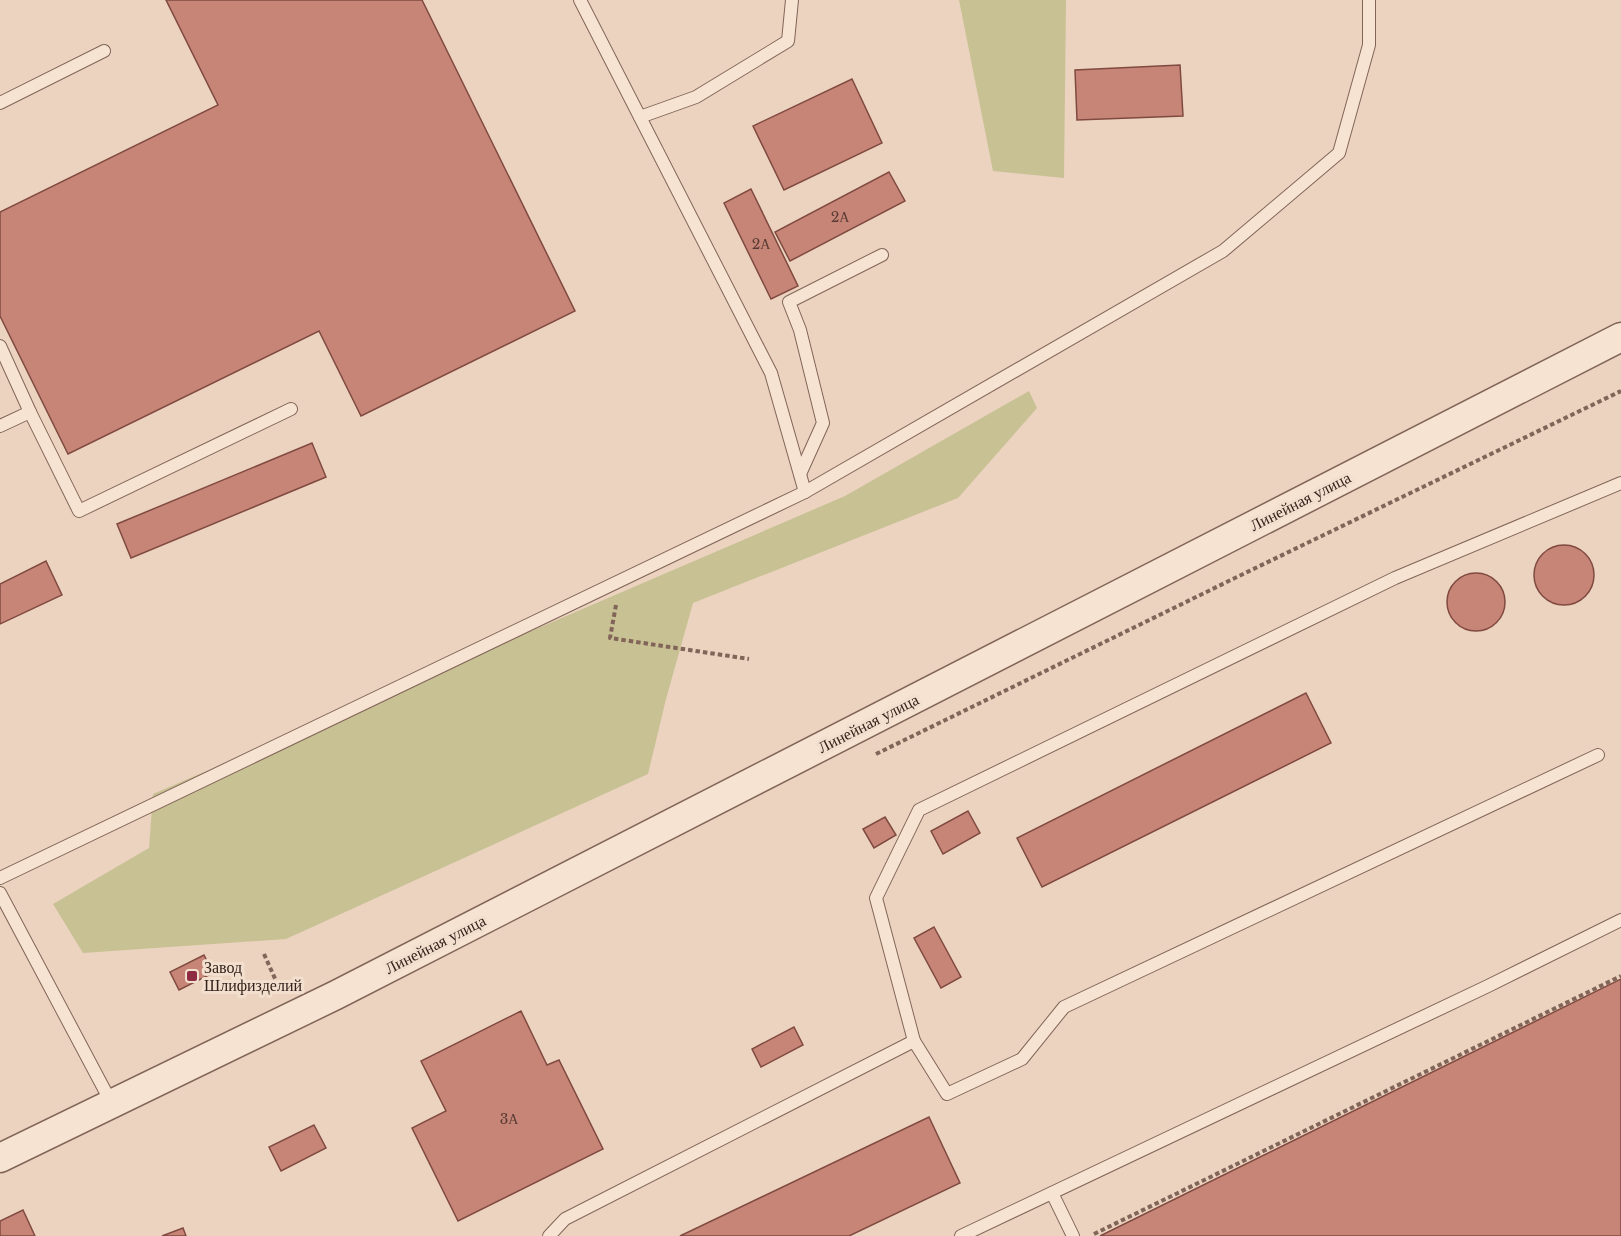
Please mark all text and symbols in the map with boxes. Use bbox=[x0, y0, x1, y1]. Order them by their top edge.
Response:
house number: 2А bbox=[831, 208, 850, 226]
house number: 2А bbox=[752, 235, 771, 253]
street label: Линейная улица bbox=[1246, 467, 1354, 535]
street label: Линейная улица bbox=[814, 689, 922, 757]
street label: Линейная улица bbox=[381, 910, 489, 978]
place label: Завод Шлифизделий bbox=[204, 957, 302, 995]
marker: Завод Шлифизделий bbox=[185, 969, 199, 983]
house number: 3А bbox=[500, 1110, 519, 1128]

